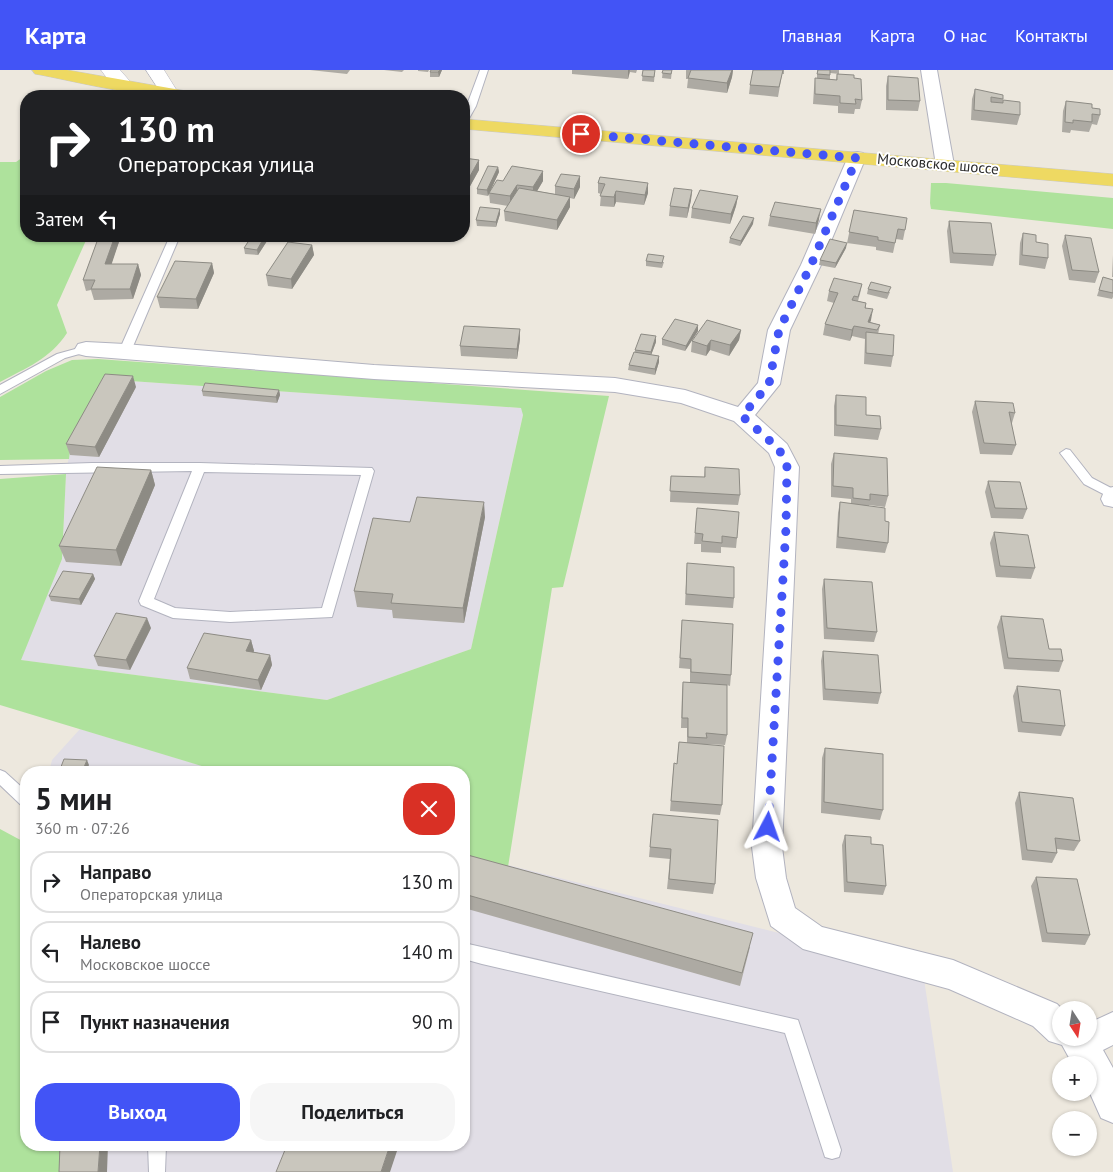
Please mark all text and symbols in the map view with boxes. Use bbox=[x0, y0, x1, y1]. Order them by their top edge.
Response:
text: Карта bbox=[25, 20, 87, 51]
text: Главная bbox=[781, 24, 842, 47]
text: Карта bbox=[870, 24, 915, 47]
text: О нас bbox=[943, 24, 987, 47]
text: Контакты bbox=[1015, 24, 1088, 47]
text: 130 m bbox=[118, 106, 215, 152]
icon: right bbox=[35, 110, 100, 175]
pin bbox=[560, 113, 602, 155]
icon: arrive bbox=[567, 120, 595, 148]
street label: Московское шоссе bbox=[876, 149, 1000, 178]
text: Операторская улица bbox=[118, 150, 315, 178]
icon: left bbox=[94, 205, 122, 233]
text: Затем bbox=[35, 207, 84, 231]
text: 5 мин bbox=[35, 779, 112, 818]
button: close bbox=[403, 783, 455, 835]
position arrow bbox=[741, 800, 793, 852]
text: 360 m · 07:26 bbox=[35, 818, 130, 838]
text: Направо bbox=[80, 860, 151, 884]
icon: right bbox=[37, 868, 65, 896]
text: 130 m bbox=[401, 870, 453, 894]
text: Операторская улица bbox=[80, 884, 223, 904]
text: Налево bbox=[80, 930, 141, 954]
icon: left bbox=[37, 938, 65, 966]
text: 140 m bbox=[401, 940, 453, 964]
text: Московское шоссе bbox=[80, 954, 210, 974]
north arrow bbox=[1052, 1001, 1098, 1046]
map controls bbox=[1052, 1001, 1097, 1156]
icon: arrive bbox=[37, 1008, 65, 1036]
text: Пункт назначения bbox=[80, 1010, 230, 1034]
text: 90 m bbox=[412, 1010, 453, 1034]
button: + bbox=[1052, 1056, 1097, 1101]
button: Выход bbox=[35, 1083, 240, 1141]
button: Поделиться bbox=[250, 1083, 455, 1141]
button: − bbox=[1052, 1111, 1097, 1156]

